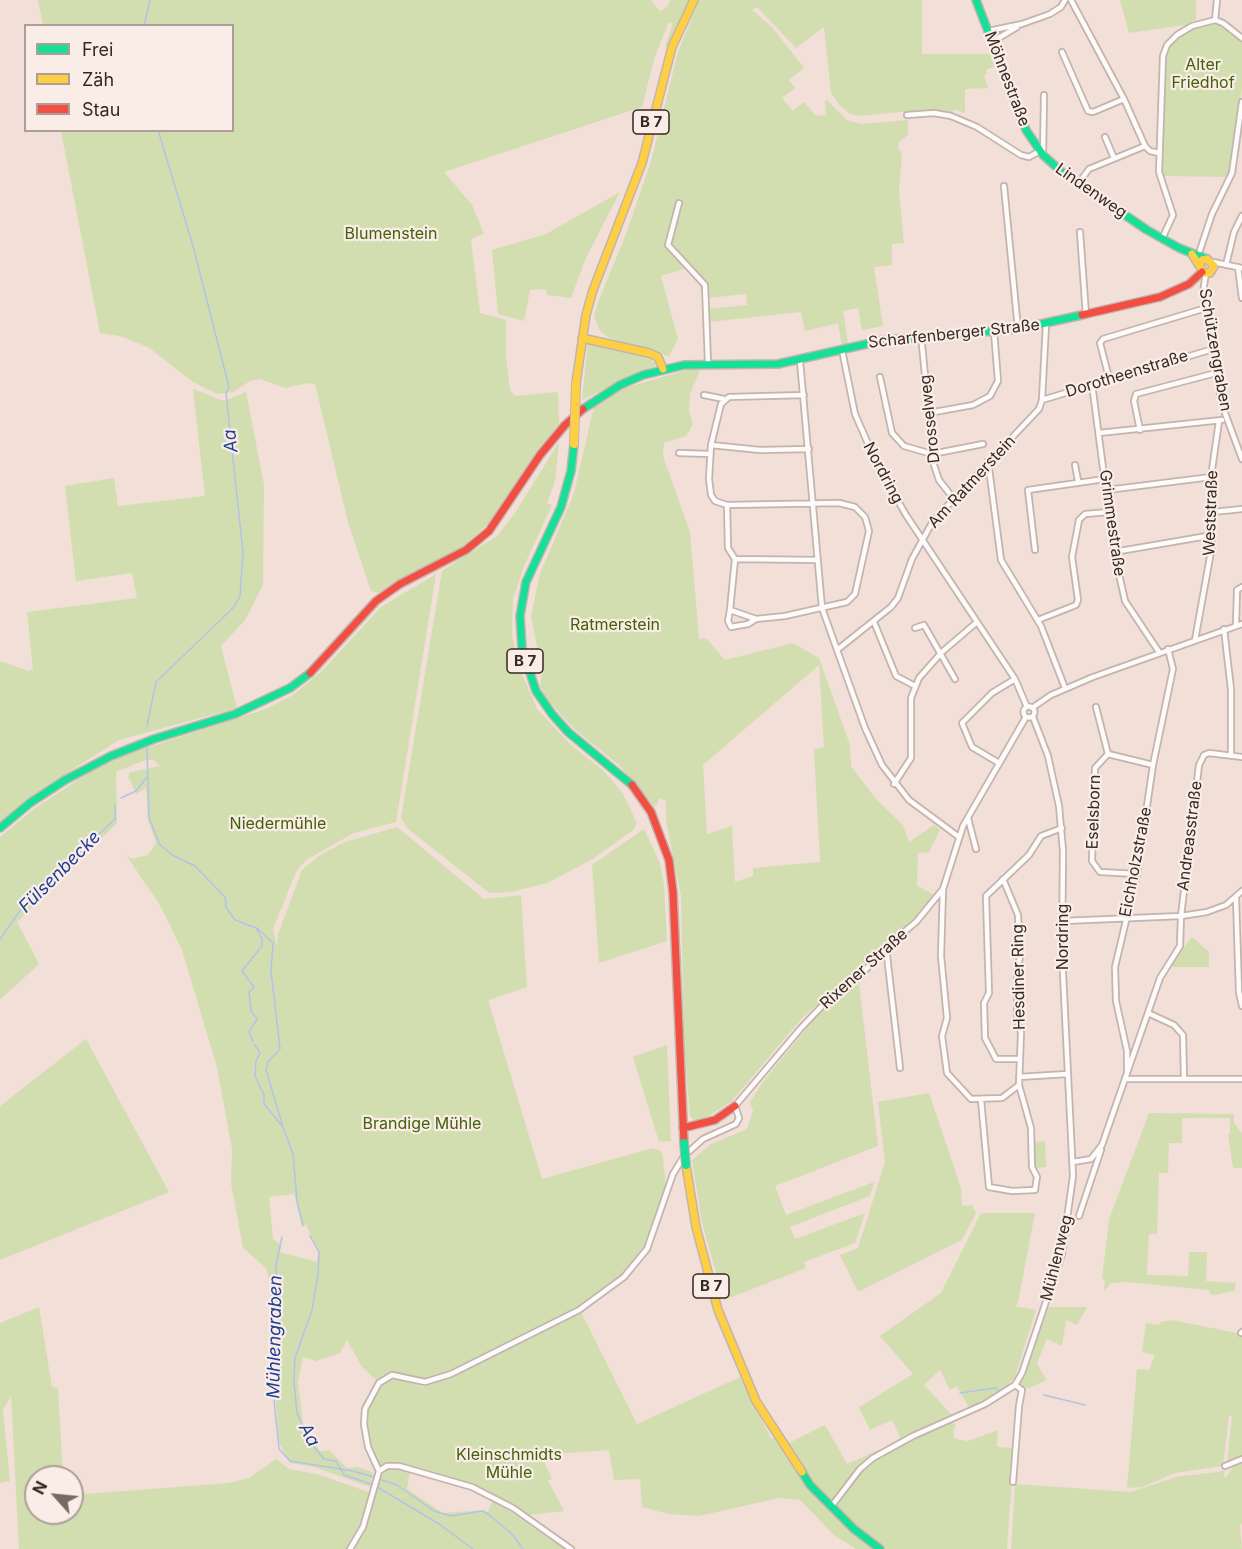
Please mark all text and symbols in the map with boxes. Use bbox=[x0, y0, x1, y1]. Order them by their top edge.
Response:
legend bbox=[24, 24, 234, 132]
street label: Möhnestraße bbox=[980, 29, 1034, 129]
text: Frei bbox=[82, 39, 113, 60]
park label: Alter Friedhof bbox=[1171, 55, 1235, 93]
text: Zäh bbox=[82, 69, 114, 90]
text: Stau bbox=[82, 99, 120, 120]
road number: B 7 bbox=[633, 110, 669, 134]
street label: Lindenweg bbox=[1052, 159, 1130, 223]
park label: Blumenstein bbox=[345, 224, 437, 244]
street label: Schützengraben bbox=[1195, 287, 1235, 413]
street label: Scharfenberger Straße bbox=[867, 315, 1041, 353]
street label: Dorotheenstraße bbox=[1063, 346, 1191, 402]
street label: Drosselweg bbox=[916, 374, 944, 464]
water label: Aa bbox=[219, 428, 243, 454]
street label: Am Ratmerstein bbox=[924, 432, 1020, 532]
street label: Nordring bbox=[859, 439, 907, 507]
street label: Grimmestraße bbox=[1095, 469, 1129, 577]
street label: Weststraße bbox=[1200, 470, 1222, 556]
park label: Ratmerstein bbox=[570, 615, 660, 635]
road number: B 7 bbox=[507, 649, 543, 673]
street label: Eselsborn bbox=[1083, 774, 1105, 850]
street label: Andreasstraße bbox=[1174, 780, 1206, 892]
street label: Eichholzstraße bbox=[1116, 805, 1156, 919]
park label: Niedermühle bbox=[230, 814, 326, 834]
water label: Fülsenbecke bbox=[15, 827, 105, 917]
street label: Nordring bbox=[1053, 904, 1073, 970]
street label: Hesdiner Ring bbox=[1008, 924, 1030, 1030]
street label: Rixener Straße bbox=[816, 925, 912, 1013]
park label: Brandige Mühle bbox=[363, 1114, 481, 1134]
street label: Mühlenweg bbox=[1037, 1213, 1077, 1303]
road number: B 7 bbox=[693, 1274, 729, 1298]
water label: Mühlengraben bbox=[263, 1275, 287, 1399]
water label: Aa bbox=[294, 1420, 324, 1450]
park label: Kleinschmidts Mühle bbox=[456, 1445, 562, 1483]
north arrow bbox=[24, 1465, 84, 1525]
text: N bbox=[28, 1478, 51, 1498]

